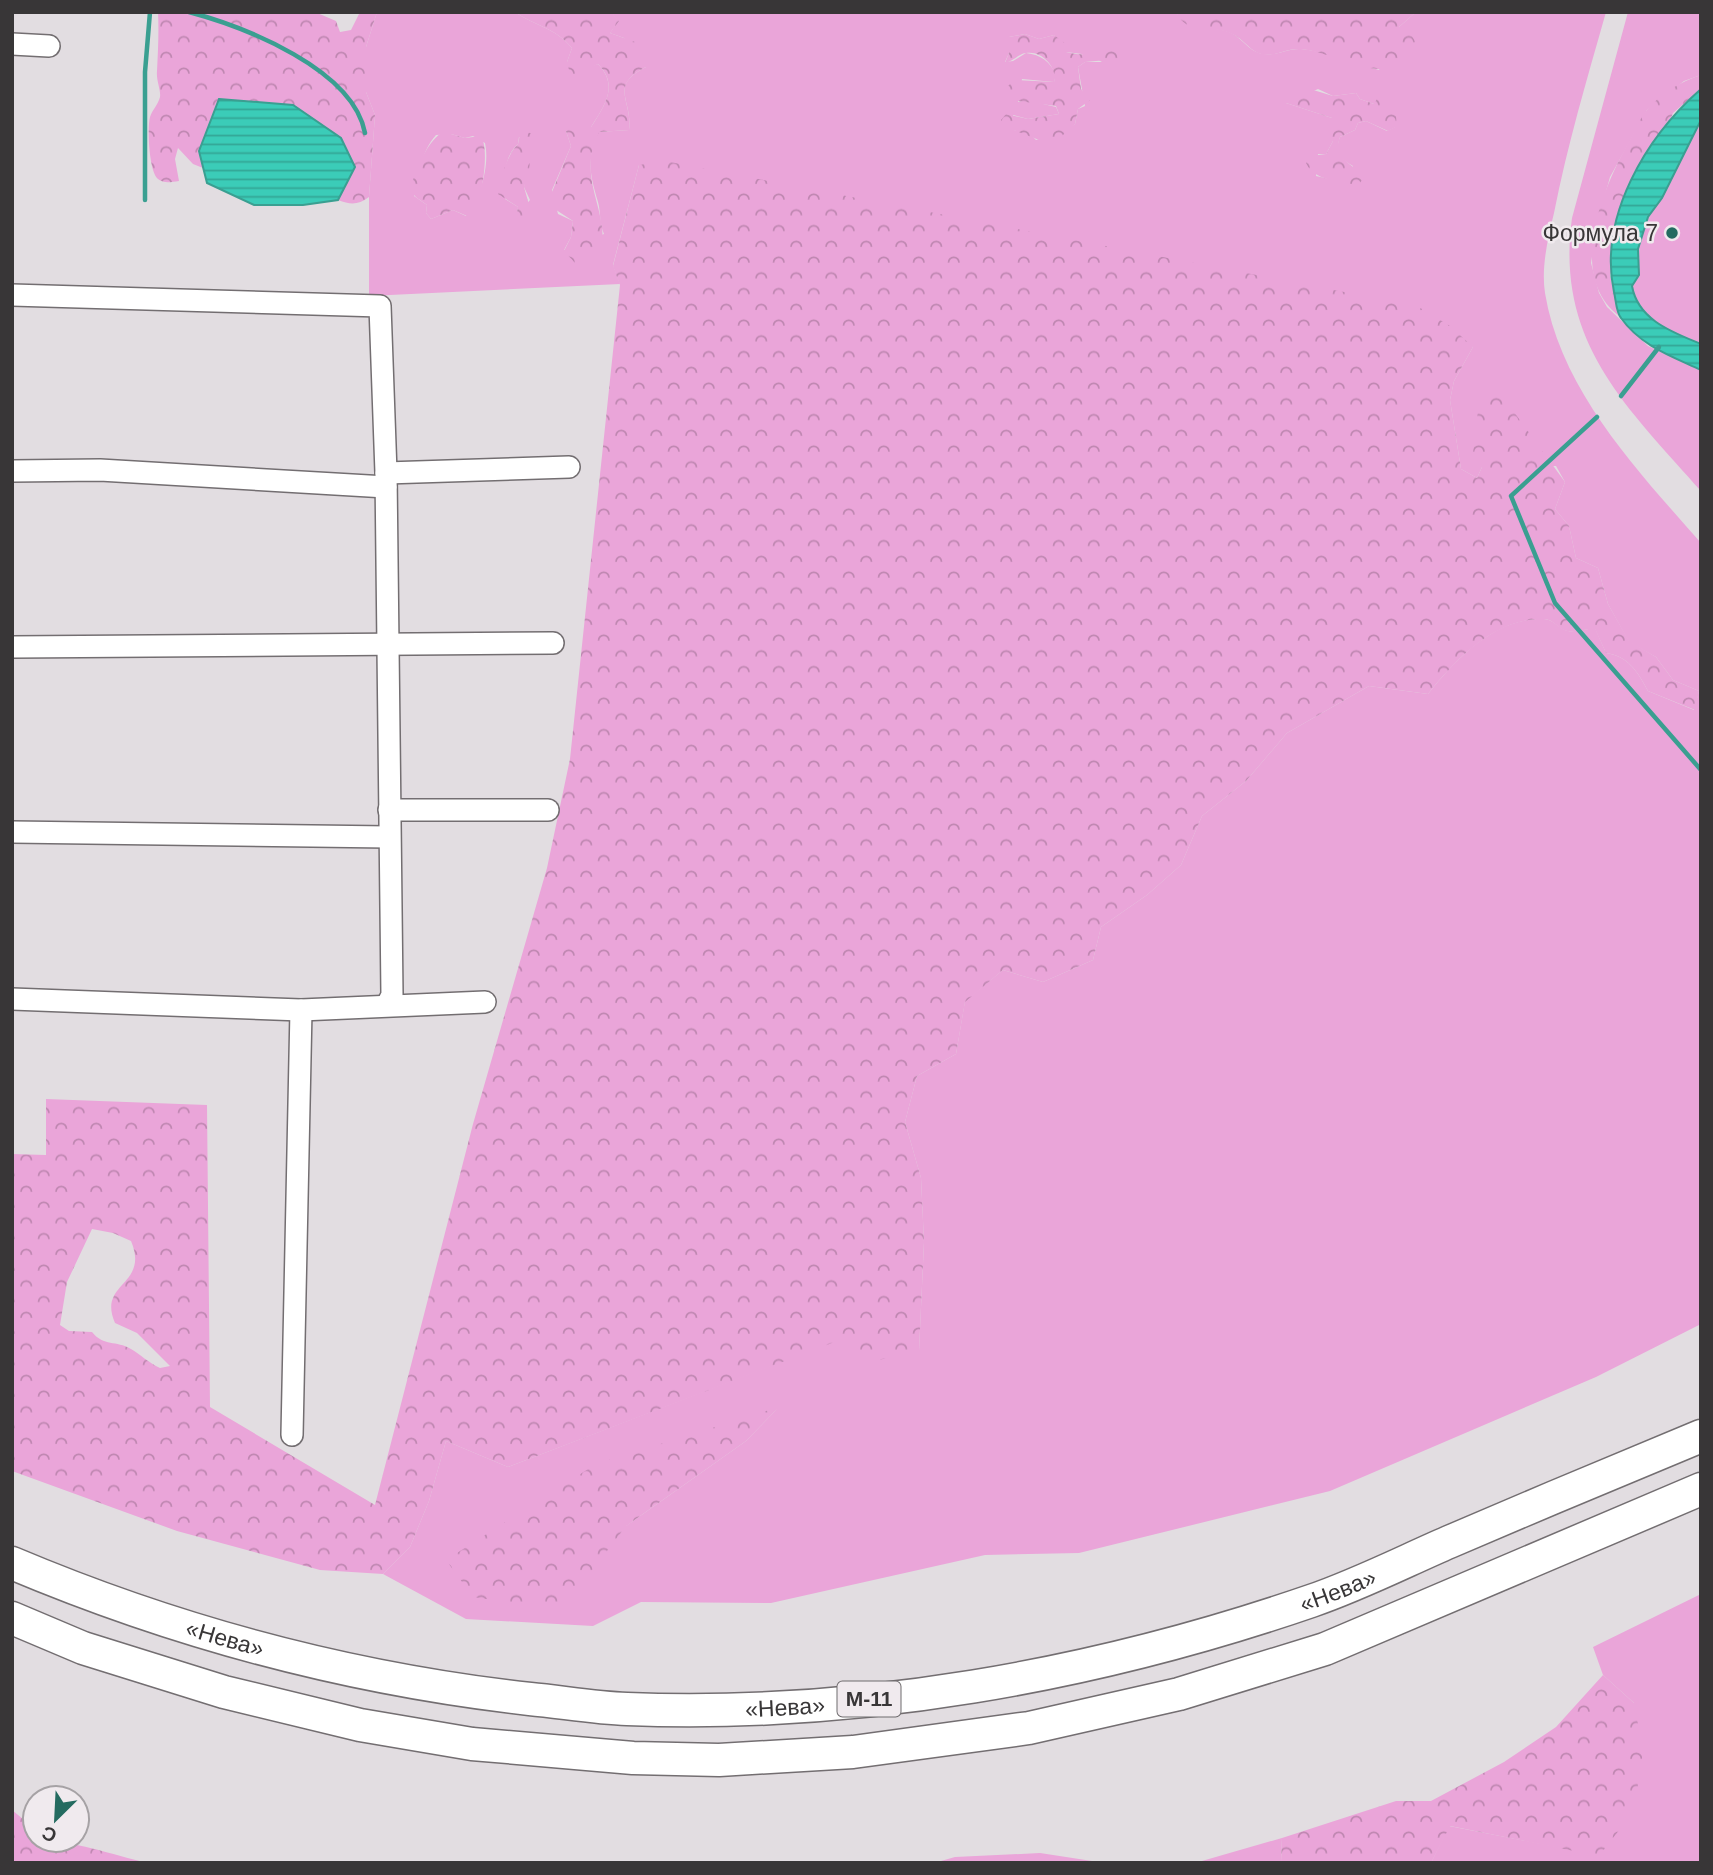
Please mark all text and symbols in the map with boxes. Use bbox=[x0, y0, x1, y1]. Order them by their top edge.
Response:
place label: Формула 7 bbox=[1542, 220, 1658, 246]
marker: Формула 7 bbox=[1664, 225, 1680, 241]
street label: «Нева» bbox=[1296, 1564, 1380, 1617]
street label: «Нева» bbox=[183, 1615, 267, 1662]
road number: М-11 bbox=[838, 1682, 900, 1716]
street label: «Нева» bbox=[745, 1692, 826, 1722]
north arrow bbox=[21, 1784, 91, 1854]
text: С bbox=[39, 1822, 60, 1846]

